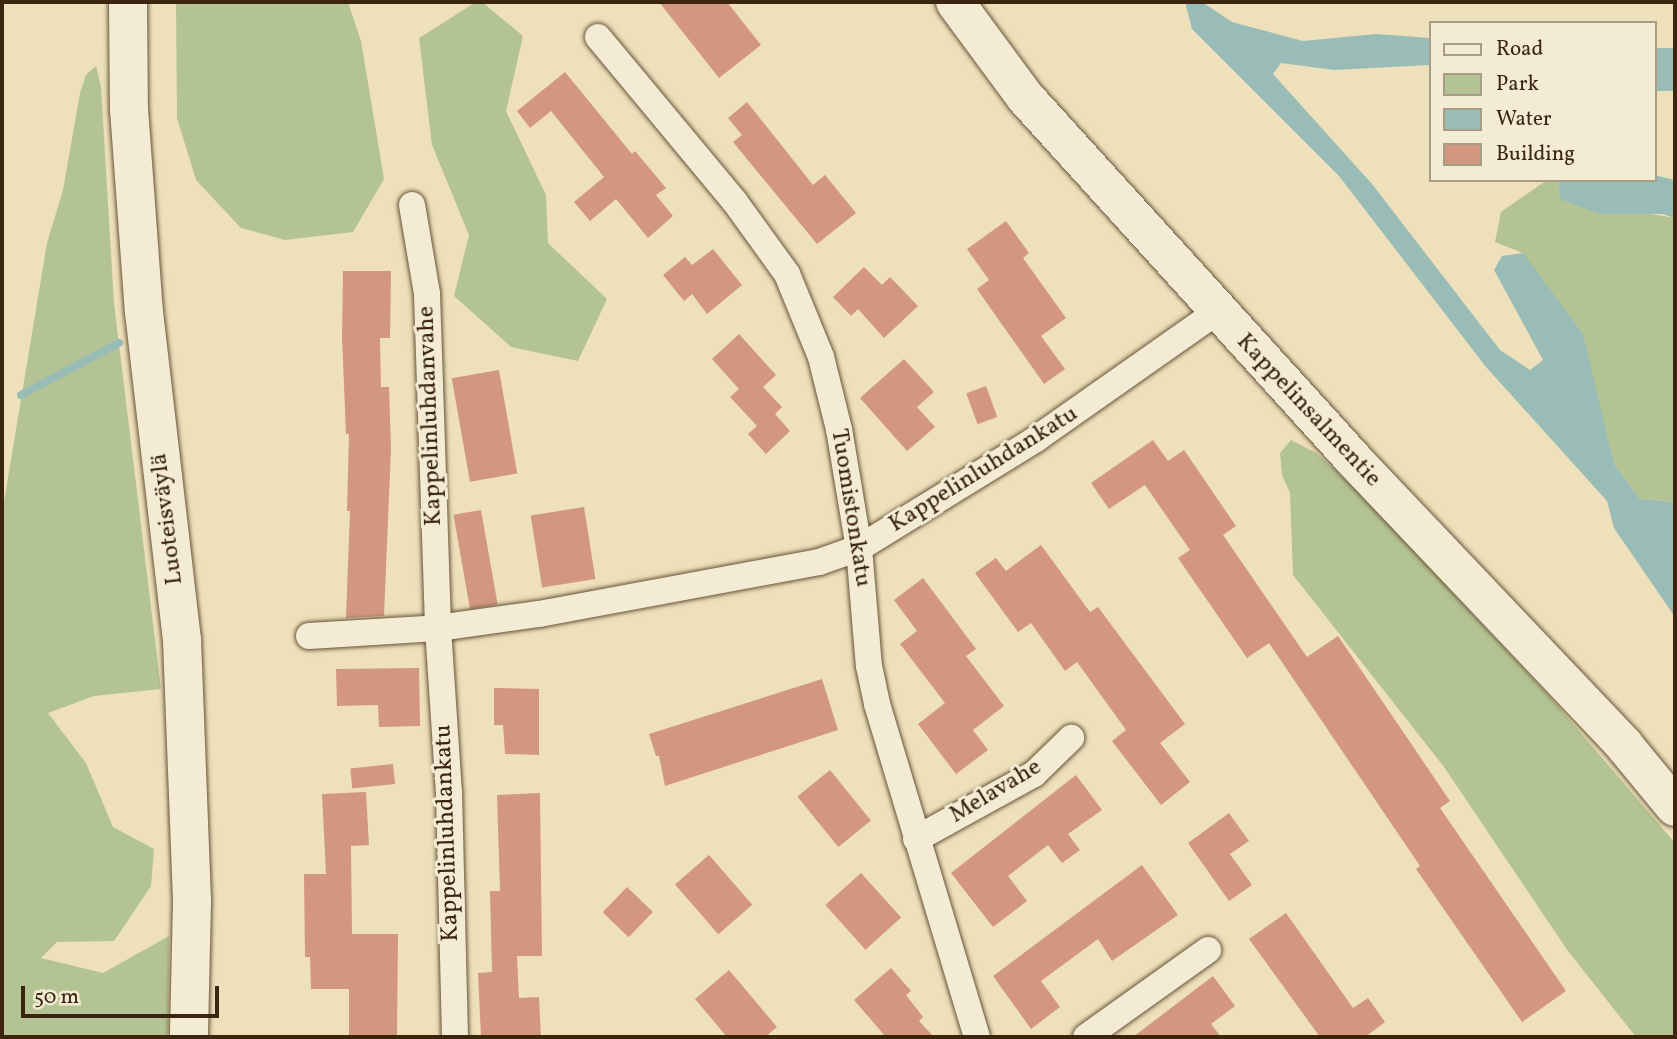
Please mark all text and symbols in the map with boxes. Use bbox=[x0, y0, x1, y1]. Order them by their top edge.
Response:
legend bbox=[1428, 21, 1656, 182]
text: Road bbox=[1496, 35, 1543, 64]
text: Park bbox=[1496, 70, 1539, 99]
text: Water bbox=[1496, 105, 1552, 134]
text: Building bbox=[1496, 140, 1575, 169]
street label: Kappelinluhdanvahe bbox=[413, 306, 449, 526]
street label: Kappelinsalmentie bbox=[1230, 328, 1386, 494]
street label: Kappelinluhdankatu bbox=[884, 400, 1084, 540]
street label: Tuomistonkatu bbox=[823, 427, 877, 589]
street label: Luoteisväylä bbox=[146, 452, 190, 586]
street label: Kappelinluhdankatu bbox=[430, 724, 466, 942]
street label: Melavahe bbox=[945, 753, 1047, 831]
scale bar bbox=[24, 972, 222, 1016]
text: 50 m bbox=[34, 983, 79, 1012]

